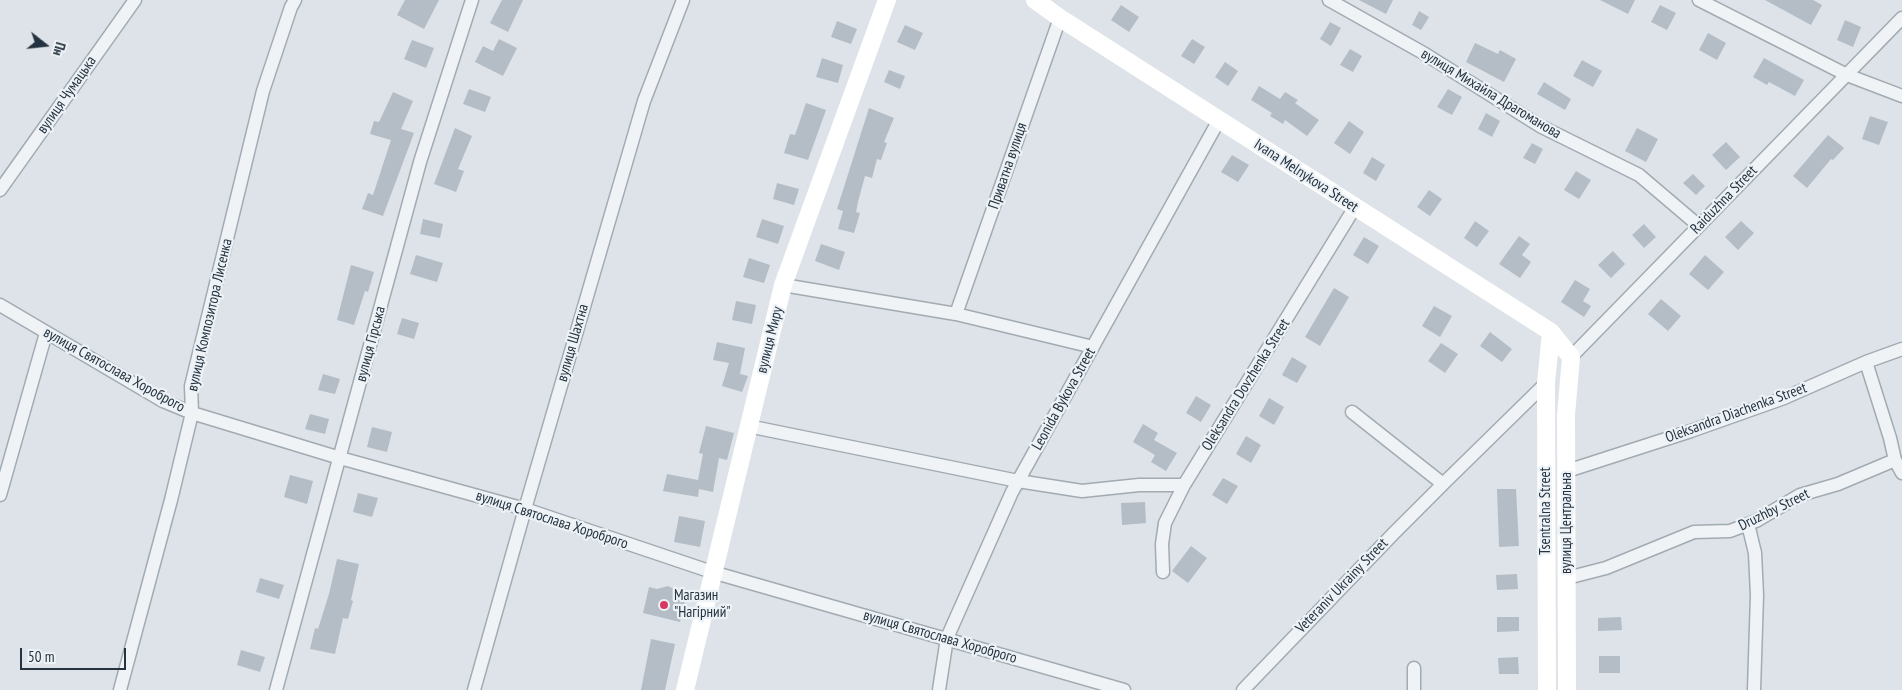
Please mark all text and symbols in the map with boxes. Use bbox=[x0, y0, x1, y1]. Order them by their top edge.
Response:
north arrow bbox=[20, 20, 70, 70]
text: Пн bbox=[49, 40, 70, 58]
street label: вулиця Михайла Драгоманова bbox=[1418, 45, 1564, 143]
street label: вулиця Чумацька bbox=[34, 53, 100, 137]
street label: Приватна вулиця bbox=[985, 120, 1031, 212]
street label: Ivana Melnykova Street bbox=[1251, 136, 1361, 216]
street label: Raiduzhna Street bbox=[1687, 162, 1761, 238]
street label: вулиця Композитора Лисенка bbox=[184, 237, 236, 393]
street label: вулиця Шахтна bbox=[553, 302, 593, 384]
street label: вулиця Гірська bbox=[352, 304, 390, 384]
street label: вулиця Миру bbox=[753, 305, 787, 375]
street label: Oleksandra Dovzhenka Street bbox=[1198, 316, 1294, 454]
street label: вулиця Святослава Хороброго bbox=[40, 324, 188, 416]
street label: Leonida Bykova Street bbox=[1028, 345, 1100, 453]
street label: Oleksandra Diachenka Street bbox=[1663, 379, 1809, 447]
street label: Tsentralna Street bbox=[1537, 467, 1555, 555]
street label: вулиця Центральна bbox=[1558, 472, 1576, 574]
street label: Druzhby Street bbox=[1736, 485, 1812, 535]
street label: вулиця Святослава Хороброго bbox=[474, 487, 630, 553]
street label: Veteraniv Ukrainy Street bbox=[1292, 535, 1392, 637]
place label: Магазин "Нагірний" bbox=[674, 587, 731, 622]
marker: Магазин "Нагірний" bbox=[658, 599, 670, 611]
street label: вулиця Святослава Хороброго bbox=[861, 606, 1019, 668]
scale bar bbox=[22, 638, 129, 670]
text: 50 m bbox=[28, 647, 54, 666]

